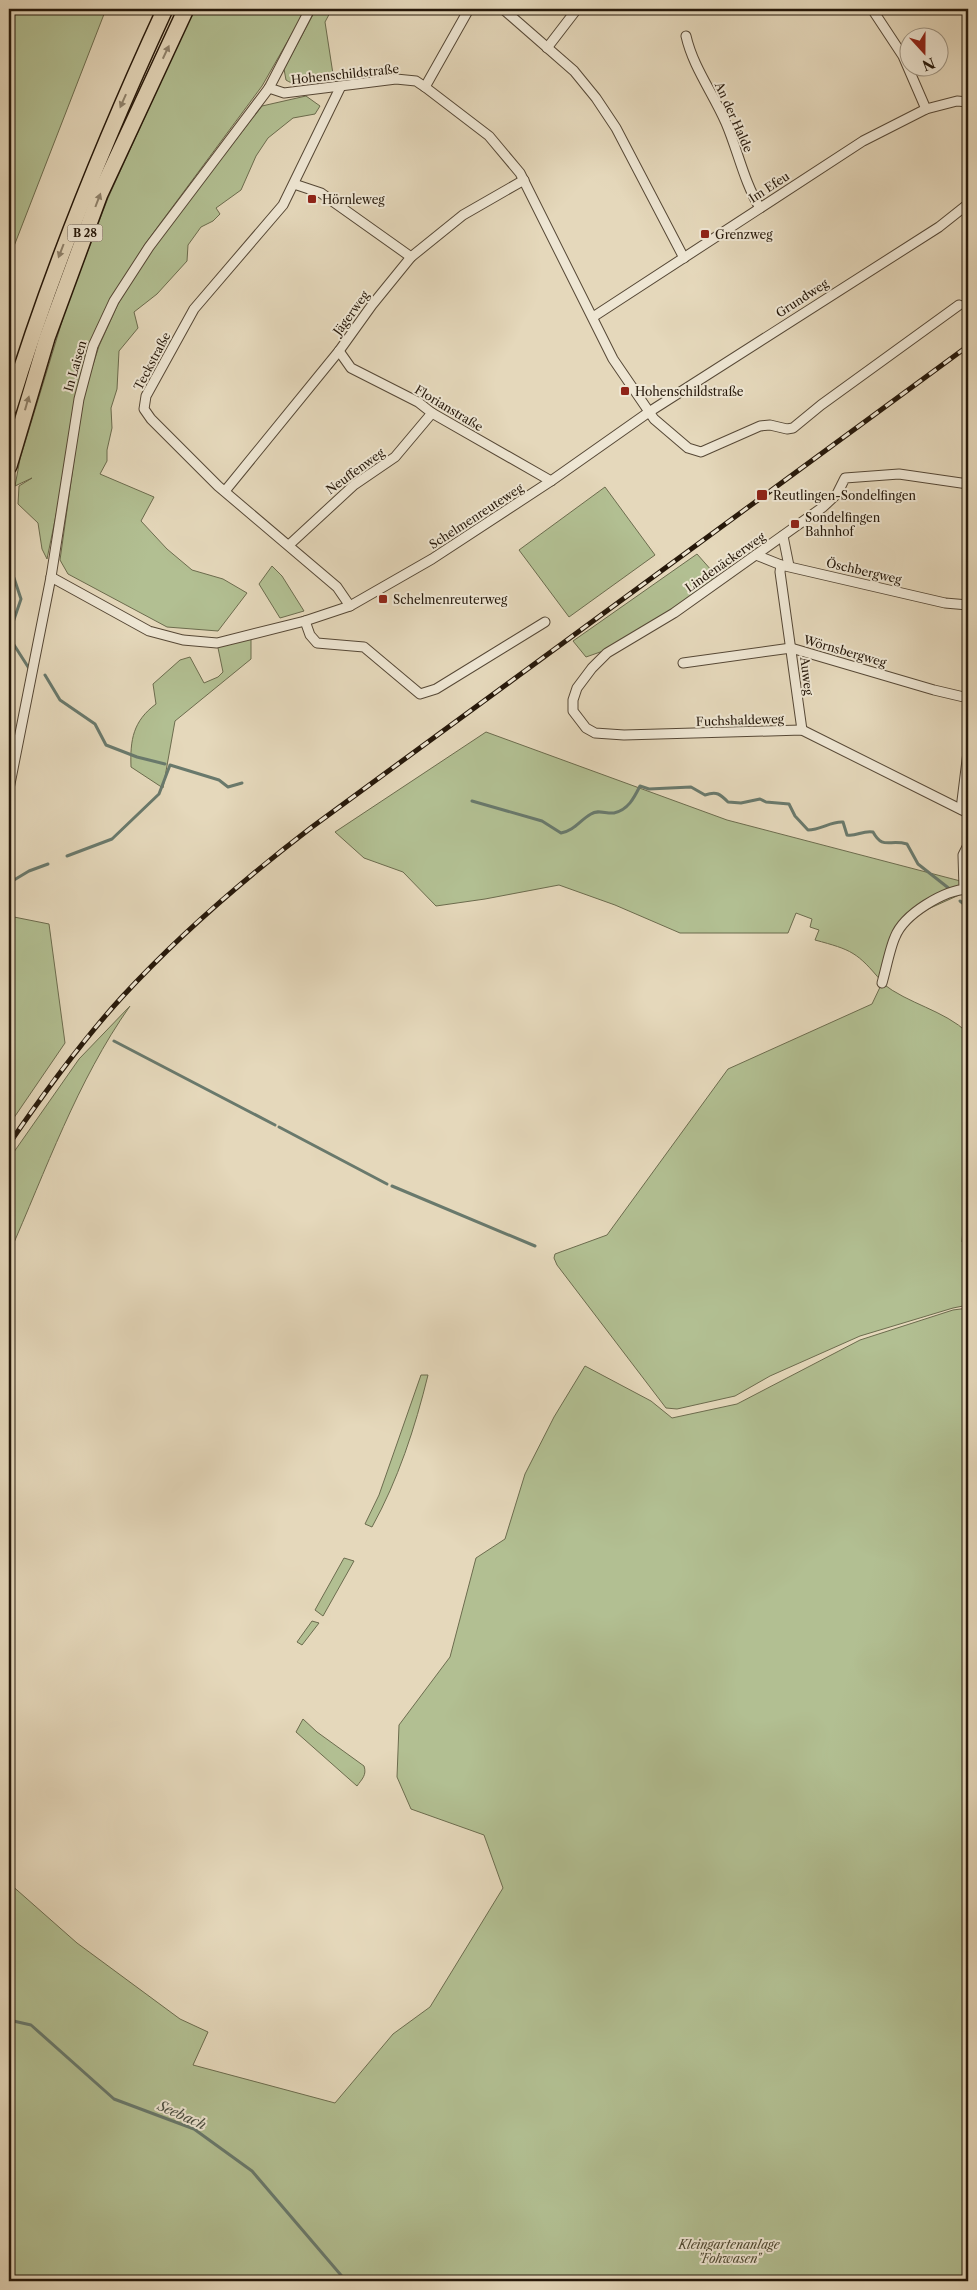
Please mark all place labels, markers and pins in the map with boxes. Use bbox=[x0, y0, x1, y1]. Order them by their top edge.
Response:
place label: Hörnleweg bbox=[322, 192, 385, 207]
marker: Hörnleweg bbox=[306, 193, 318, 205]
place label: Grenzweg bbox=[715, 227, 773, 242]
marker: Grenzweg bbox=[699, 228, 711, 240]
place label: Hohenschildstraße bbox=[635, 384, 744, 399]
marker: Hohenschildstraße bbox=[619, 385, 631, 397]
marker: Reutlingen-Sondelfingen bbox=[755, 488, 769, 502]
place label: Reutlingen-Sondelfingen bbox=[773, 488, 917, 503]
place label: Sondelfingen Bahnhof bbox=[805, 510, 881, 539]
marker: Sondelfingen Bahnhof bbox=[789, 518, 801, 530]
place label: Schelmenreuterweg bbox=[393, 592, 508, 607]
marker: Schelmenreuterweg bbox=[377, 593, 389, 605]

